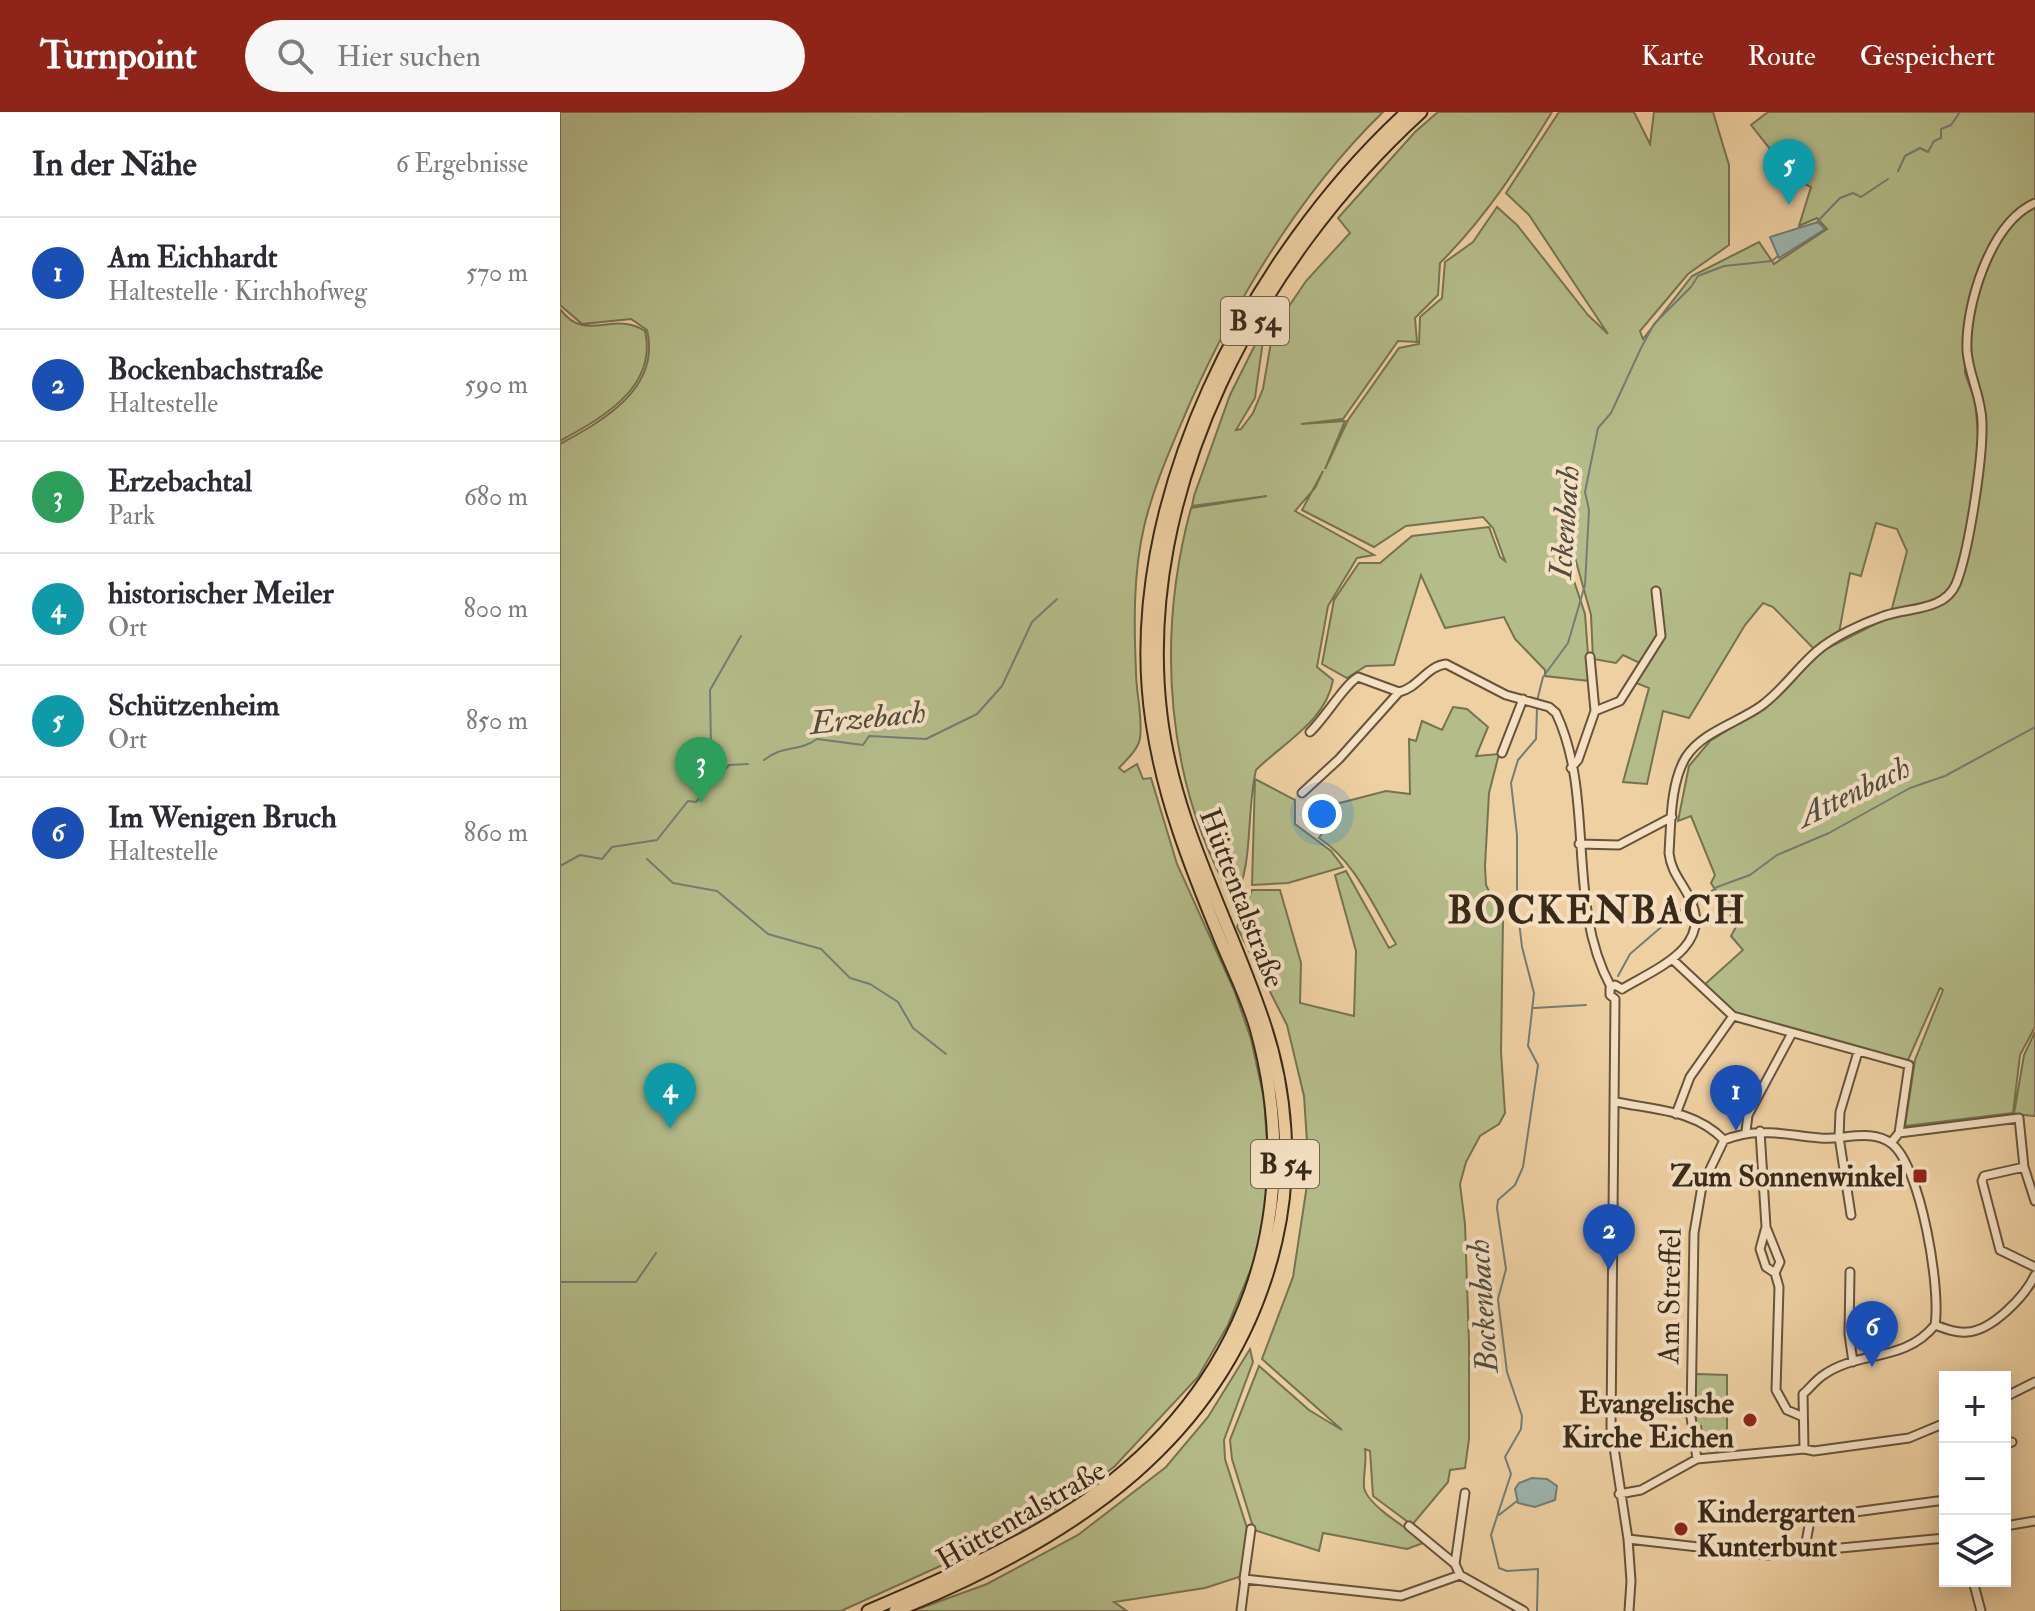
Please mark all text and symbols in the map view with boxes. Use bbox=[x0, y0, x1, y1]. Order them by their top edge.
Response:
search box bbox=[245, 20, 805, 92]
text: Turnpoint bbox=[40, 32, 197, 80]
icon: search bbox=[273, 34, 317, 78]
text: Hier suchen bbox=[337, 38, 481, 75]
text: Karte bbox=[1641, 39, 1703, 74]
text: Route bbox=[1747, 39, 1816, 74]
text: Gespeichert bbox=[1860, 39, 1995, 74]
pin: 5 bbox=[1763, 139, 1815, 205]
text: In der Nähe bbox=[32, 143, 197, 186]
text: 6 Ergebnisse bbox=[396, 148, 528, 180]
text: Am Eichhardt bbox=[108, 239, 277, 276]
text: 1 bbox=[53, 257, 63, 289]
text: 570 m bbox=[466, 257, 528, 289]
text: Haltestelle · Kirchhofweg bbox=[108, 276, 367, 308]
road number: B 54 bbox=[1221, 297, 1289, 345]
text: Bockenbachstraße bbox=[108, 351, 323, 388]
text: 2 bbox=[51, 369, 65, 401]
text: 590 m bbox=[464, 369, 528, 401]
text: Haltestelle bbox=[108, 388, 218, 420]
text: Erzebachtal bbox=[108, 463, 252, 500]
water label: Ickenbach bbox=[1541, 464, 1589, 582]
text: 3 bbox=[53, 481, 63, 513]
text: 680 m bbox=[464, 481, 528, 513]
text: Park bbox=[108, 500, 155, 532]
text: historischer Meiler bbox=[108, 575, 334, 612]
text: 4 bbox=[51, 593, 65, 625]
text: 800 m bbox=[463, 593, 528, 625]
text: Ort bbox=[108, 612, 147, 644]
text: Schützenheim bbox=[108, 687, 280, 724]
water label: Erzebach bbox=[806, 692, 928, 744]
text: 5 bbox=[52, 705, 64, 737]
text: 850 m bbox=[466, 705, 528, 737]
text: Ort bbox=[108, 724, 147, 756]
pin: 3 bbox=[675, 737, 727, 803]
water label: Attenbach bbox=[1788, 748, 1917, 838]
your location bbox=[1302, 794, 1342, 834]
text: Im Wenigen Bruch bbox=[108, 799, 337, 836]
street label: Hüttentalstraße bbox=[1191, 803, 1293, 993]
text: 6 bbox=[51, 817, 65, 849]
text: 860 m bbox=[464, 817, 528, 849]
text: Haltestelle bbox=[108, 836, 218, 868]
district label: BOCKENBACH bbox=[1447, 887, 1747, 935]
pin: 4 bbox=[644, 1063, 696, 1129]
pin: 1 bbox=[1710, 1065, 1762, 1131]
road number: B 54 bbox=[1251, 1140, 1319, 1188]
place label: Zum Sonnenwinkel bbox=[1671, 1158, 1904, 1195]
marker: Zum Sonnenwinkel bbox=[1911, 1167, 1929, 1185]
pin: 2 bbox=[1583, 1204, 1635, 1270]
street label: Am Streffel bbox=[1650, 1227, 1690, 1365]
water label: Bockenbach bbox=[1458, 1238, 1508, 1376]
pin: 6 bbox=[1846, 1301, 1898, 1367]
map controls bbox=[1939, 1371, 2011, 1587]
button: + bbox=[1939, 1371, 2011, 1443]
place label: Evangelische Kirche Eichen bbox=[1562, 1385, 1735, 1456]
marker: Evangelische Kirche Eichen bbox=[1741, 1411, 1759, 1429]
button: − bbox=[1939, 1443, 2011, 1515]
street label: Hüttentalstraße bbox=[930, 1452, 1112, 1578]
place label: Kindergarten Kunterbunt bbox=[1697, 1494, 1856, 1565]
button: layers bbox=[1939, 1515, 2011, 1587]
marker: Kindergarten Kunterbunt bbox=[1672, 1520, 1690, 1538]

